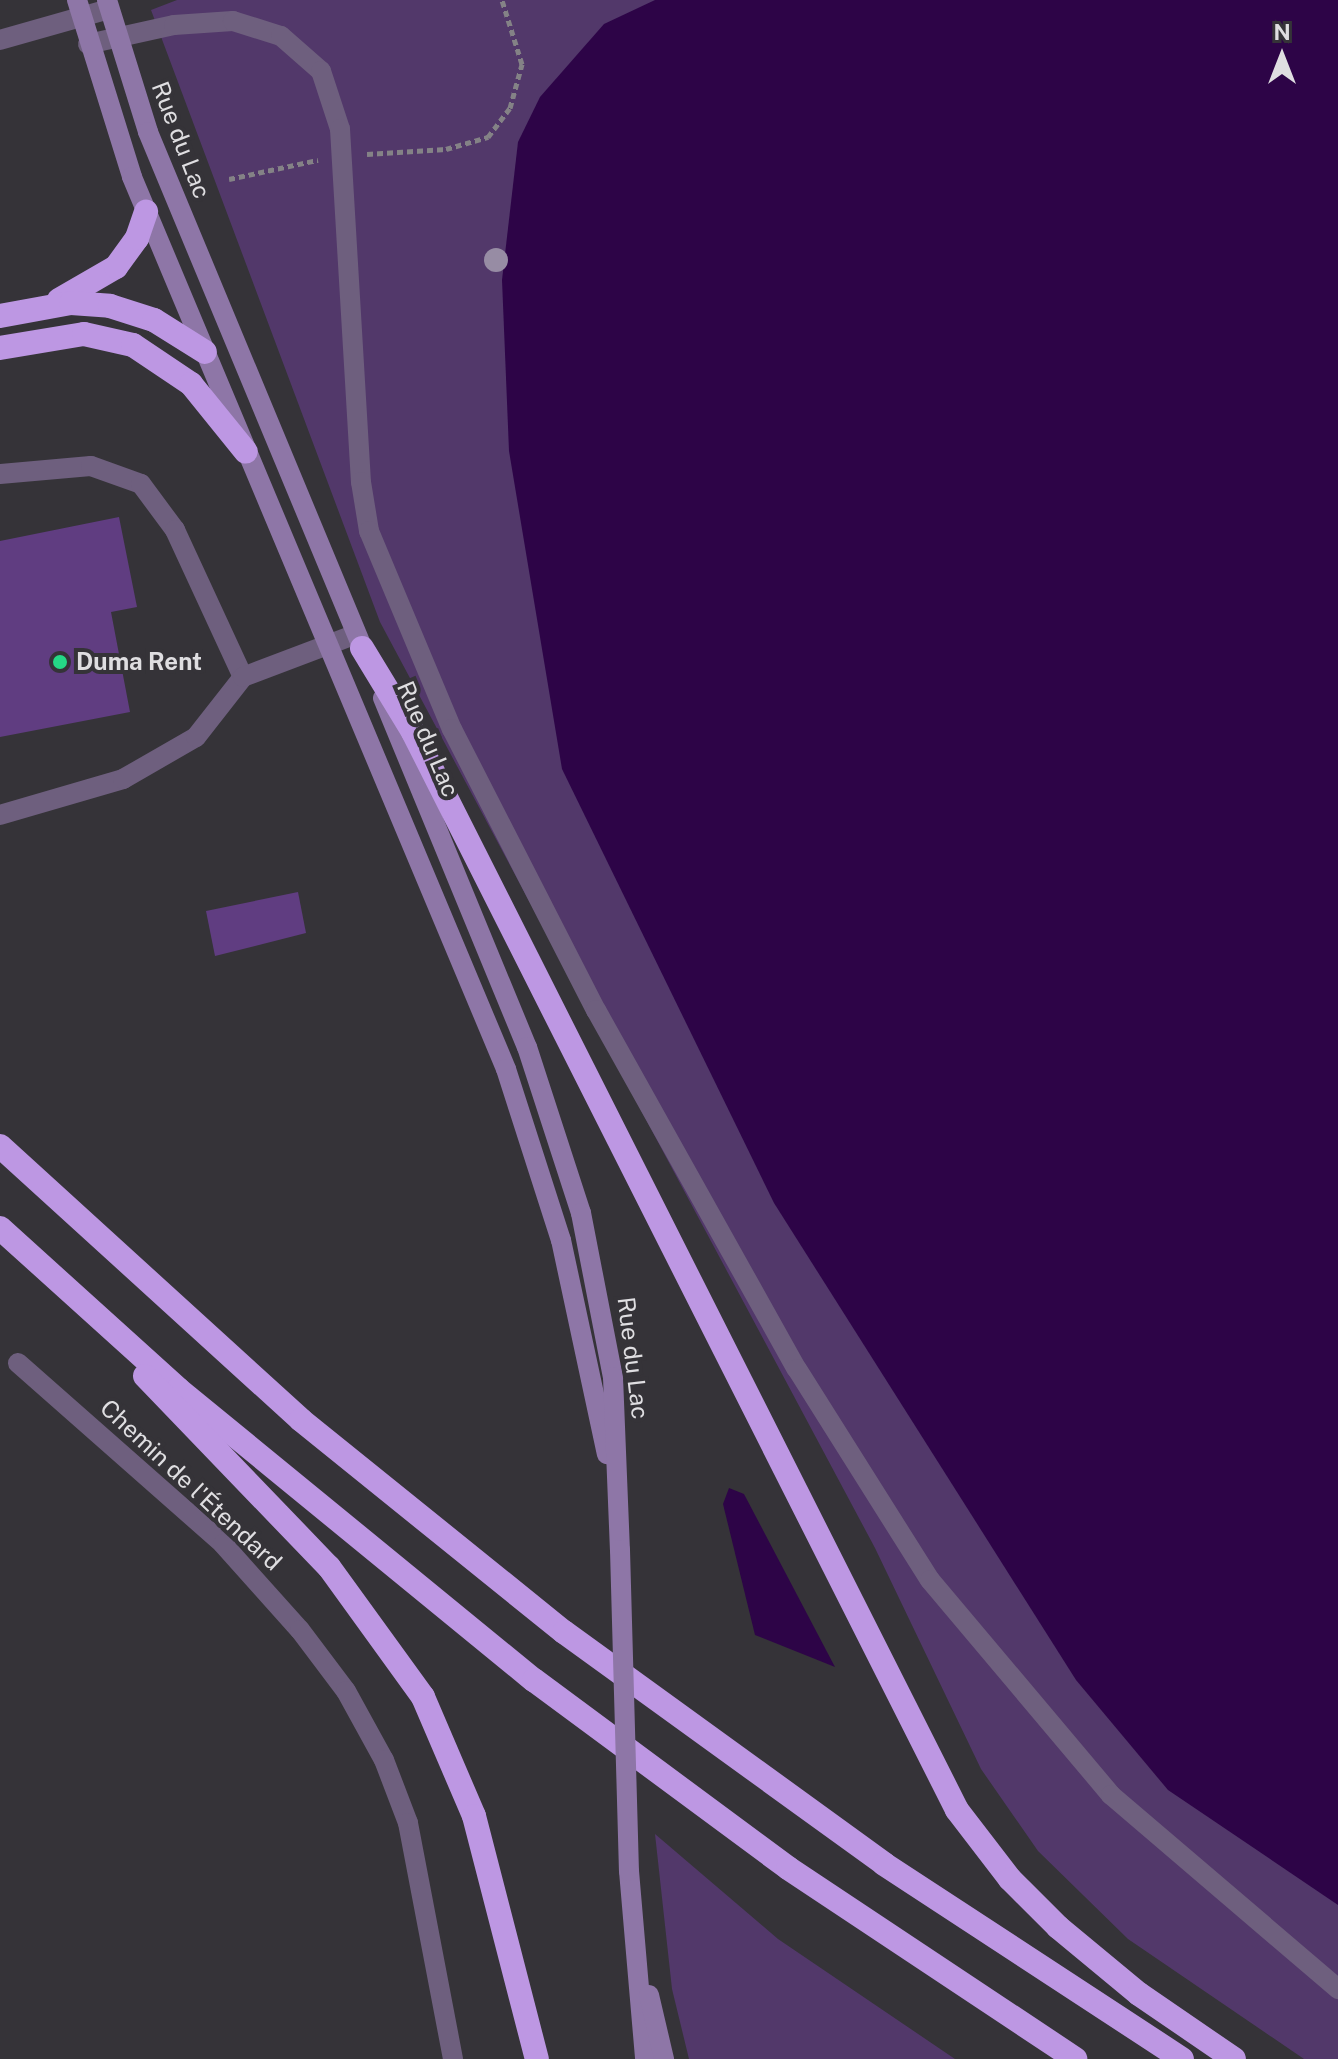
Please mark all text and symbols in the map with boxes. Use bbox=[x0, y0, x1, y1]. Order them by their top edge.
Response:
north arrow bbox=[1242, 16, 1322, 96]
text: N bbox=[1273, 19, 1291, 45]
street label: Rue du Lac bbox=[145, 77, 217, 203]
place label: Duma Rent bbox=[76, 648, 202, 676]
marker: Duma Rent bbox=[51, 653, 69, 671]
street label: Rue du Lac bbox=[391, 677, 465, 801]
street label: Rue du Lac bbox=[611, 1295, 655, 1421]
street label: Chemin de l'Étendard bbox=[94, 1393, 288, 1577]

